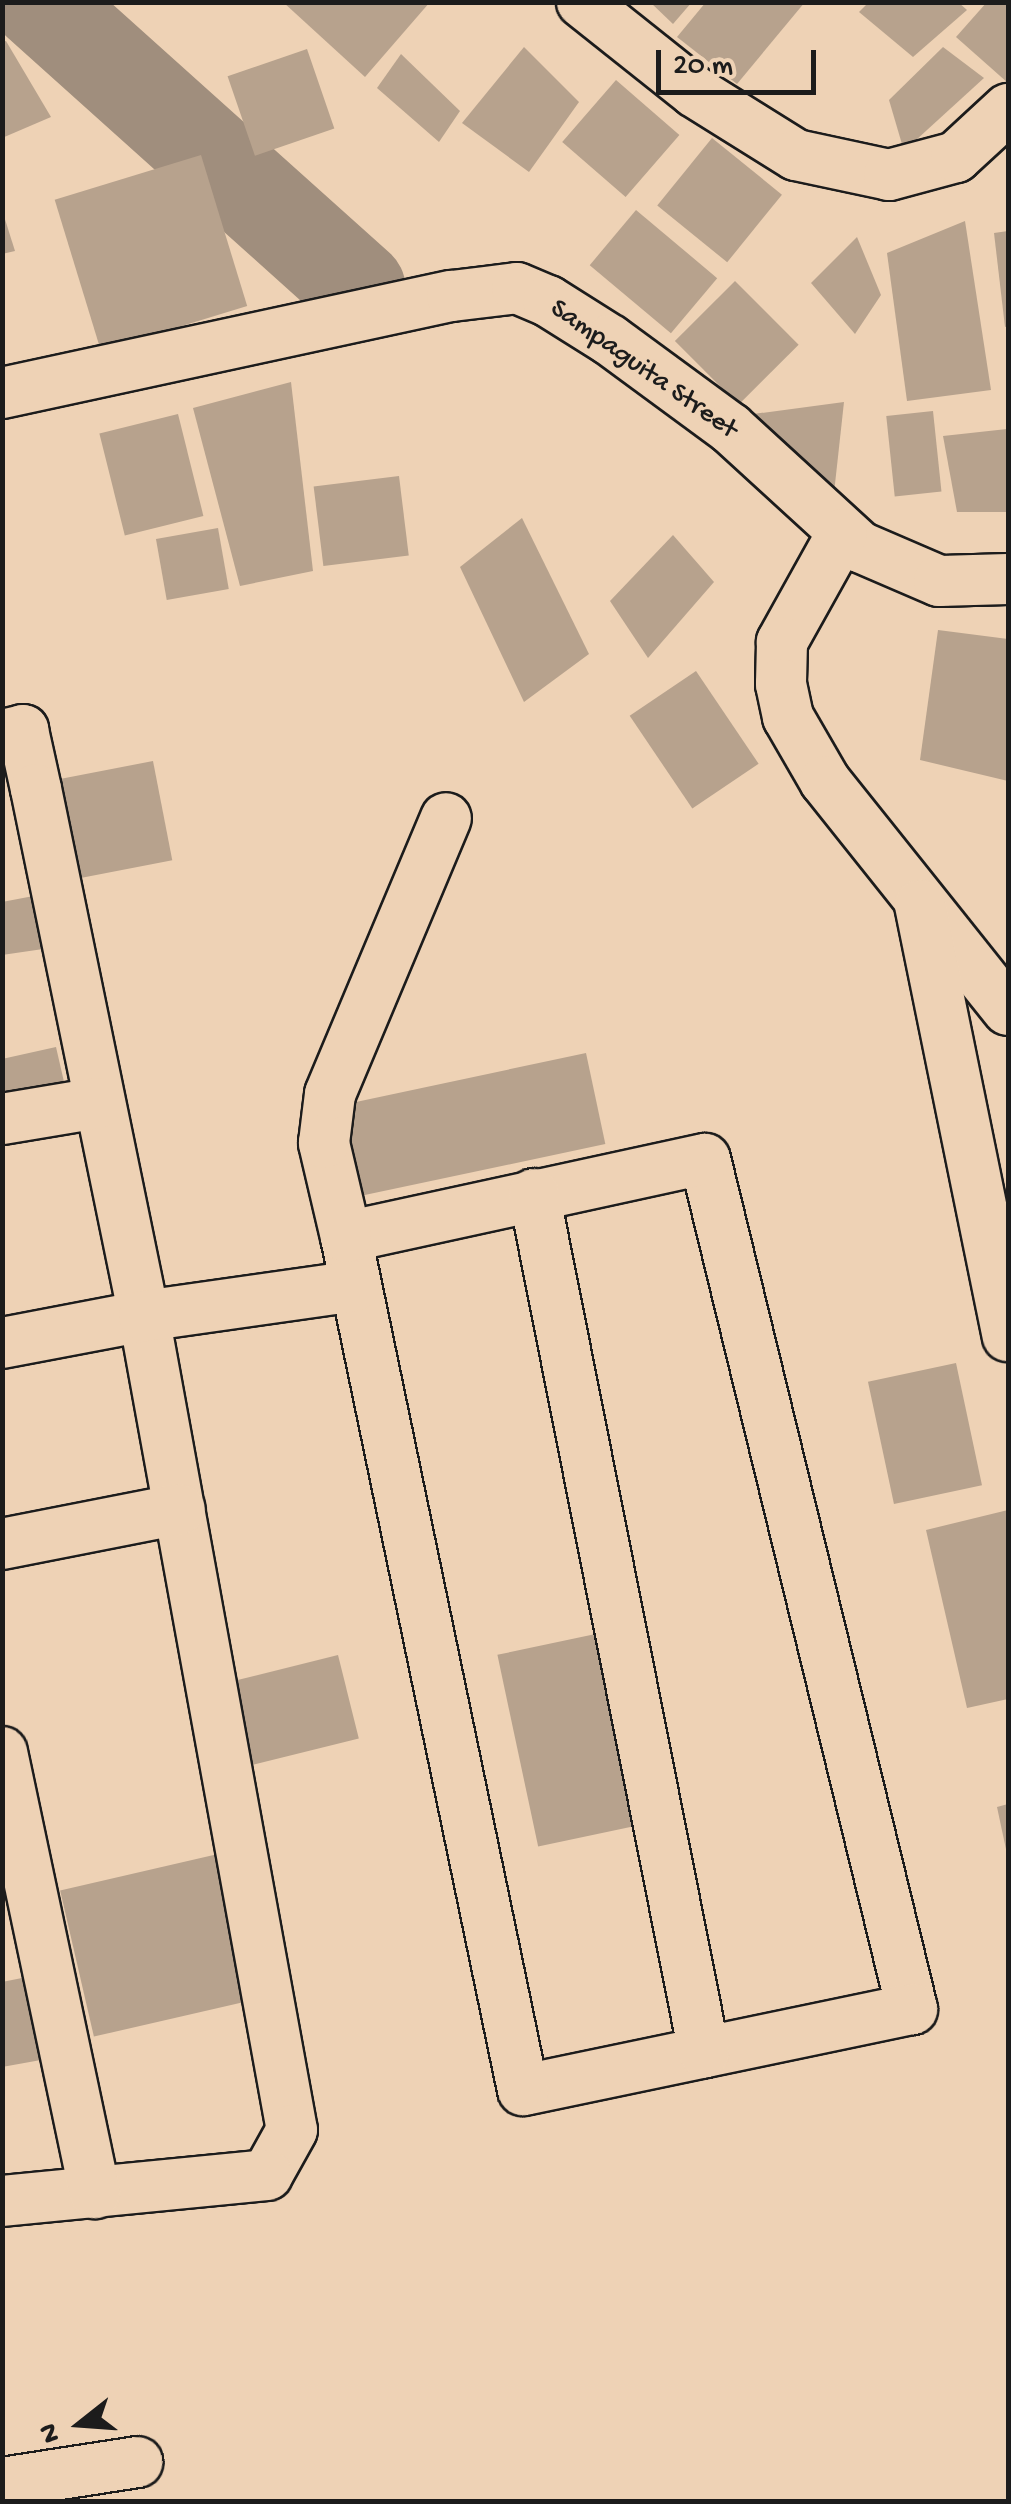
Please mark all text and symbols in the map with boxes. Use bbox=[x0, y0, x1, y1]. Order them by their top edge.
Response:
scale bar bbox=[661, 30, 821, 92]
text: 20 m bbox=[673, 50, 733, 85]
street label: Sampaguita Street bbox=[543, 293, 743, 447]
north arrow bbox=[30, 2374, 130, 2474]
text: N bbox=[32, 2419, 69, 2446]

